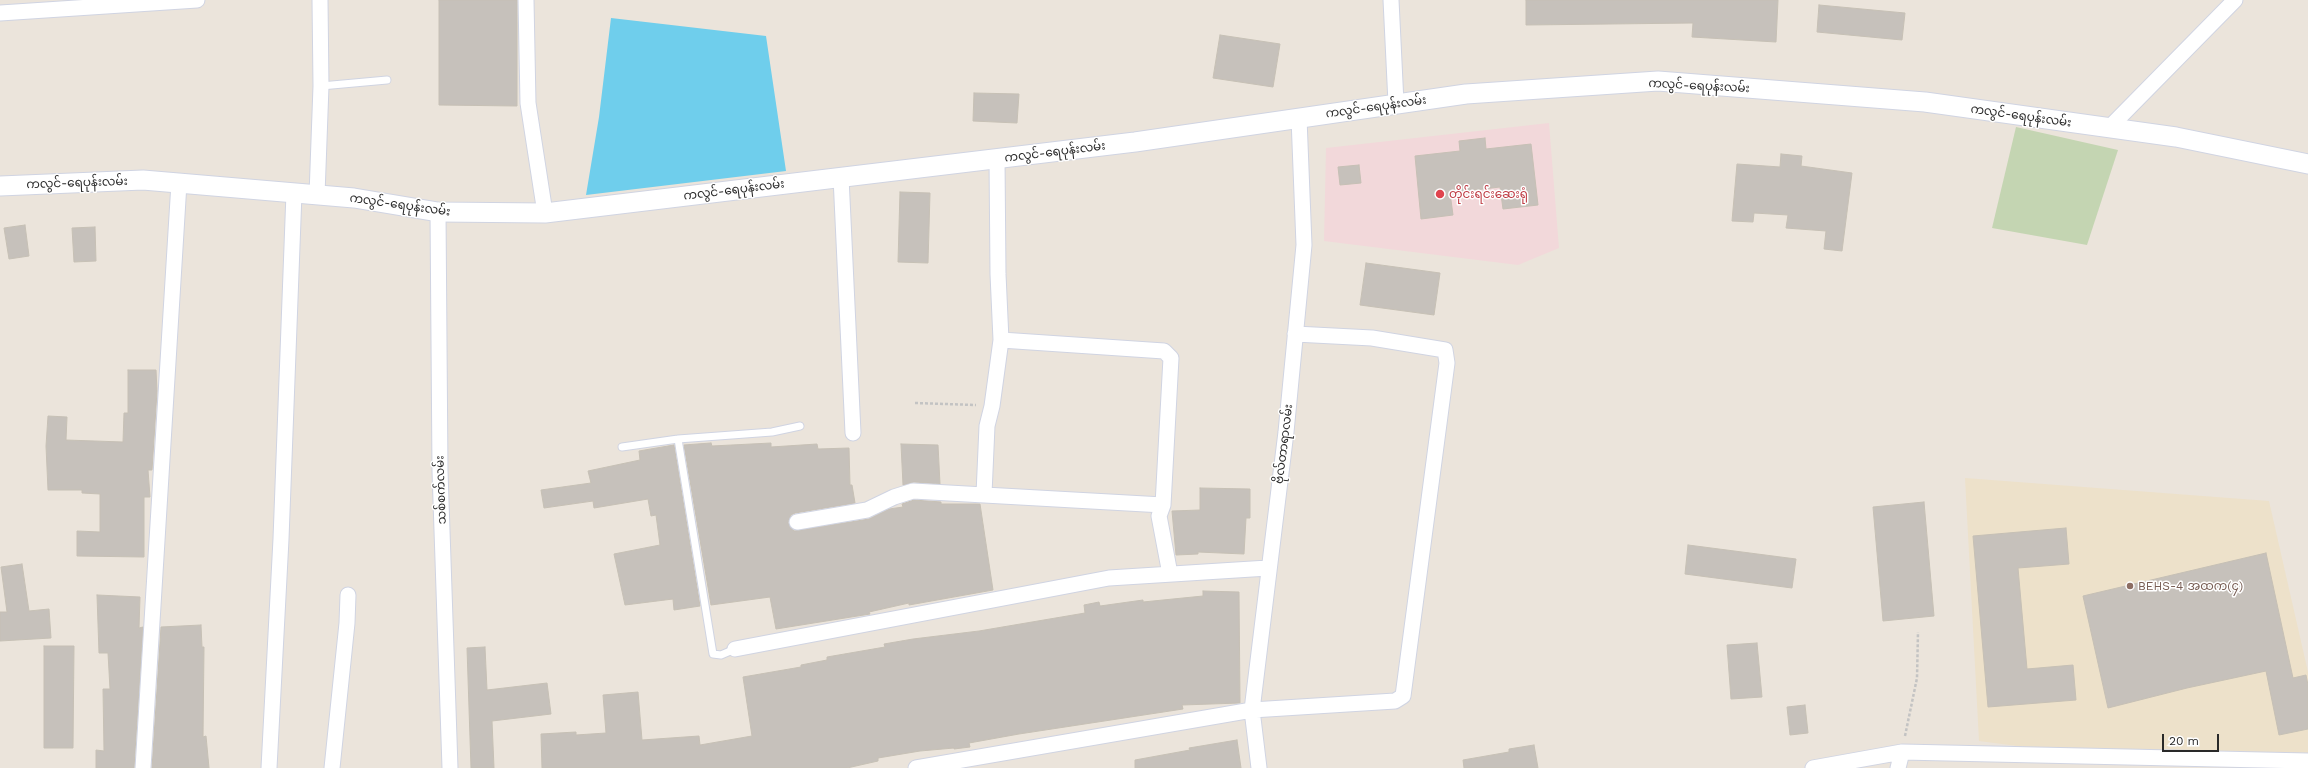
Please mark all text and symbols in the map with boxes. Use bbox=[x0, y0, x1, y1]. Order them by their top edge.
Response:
street label: ကလွင်-ရေပုန်းလမ်း bbox=[1648, 76, 1750, 96]
street label: ကလွင်-ရေပုန်းလမ်း bbox=[1325, 93, 1427, 121]
street label: ကလွင်-ရေပုန်းလမ်း bbox=[1970, 102, 2072, 130]
street label: ကလွင်-ရေပုန်းလမ်း bbox=[1004, 139, 1106, 165]
street label: ကလွင်-ရေပုန်းလမ်း bbox=[26, 174, 128, 192]
street label: ကလွင်-ရေပုန်းလမ်း bbox=[683, 177, 785, 203]
place label: တိုင်းရင်းဆေးရုံ bbox=[1449, 187, 1528, 201]
marker: တိုင်းရင်းဆေးရုံ bbox=[1434, 188, 1446, 200]
street label: ကလွင်-ရေပုန်းလမ်း bbox=[349, 191, 451, 219]
street label: ဗိုလ်တာရာလမ်း bbox=[1272, 403, 1296, 485]
street label: သစ်စက်လမ်း bbox=[433, 455, 449, 525]
place label: BEHS-4 အထက(၄) bbox=[2138, 579, 2243, 593]
marker: BEHS-4 အထက(၄) bbox=[2125, 581, 2135, 591]
scale bar bbox=[2164, 726, 2221, 752]
text: 20 m bbox=[2169, 734, 2199, 748]

